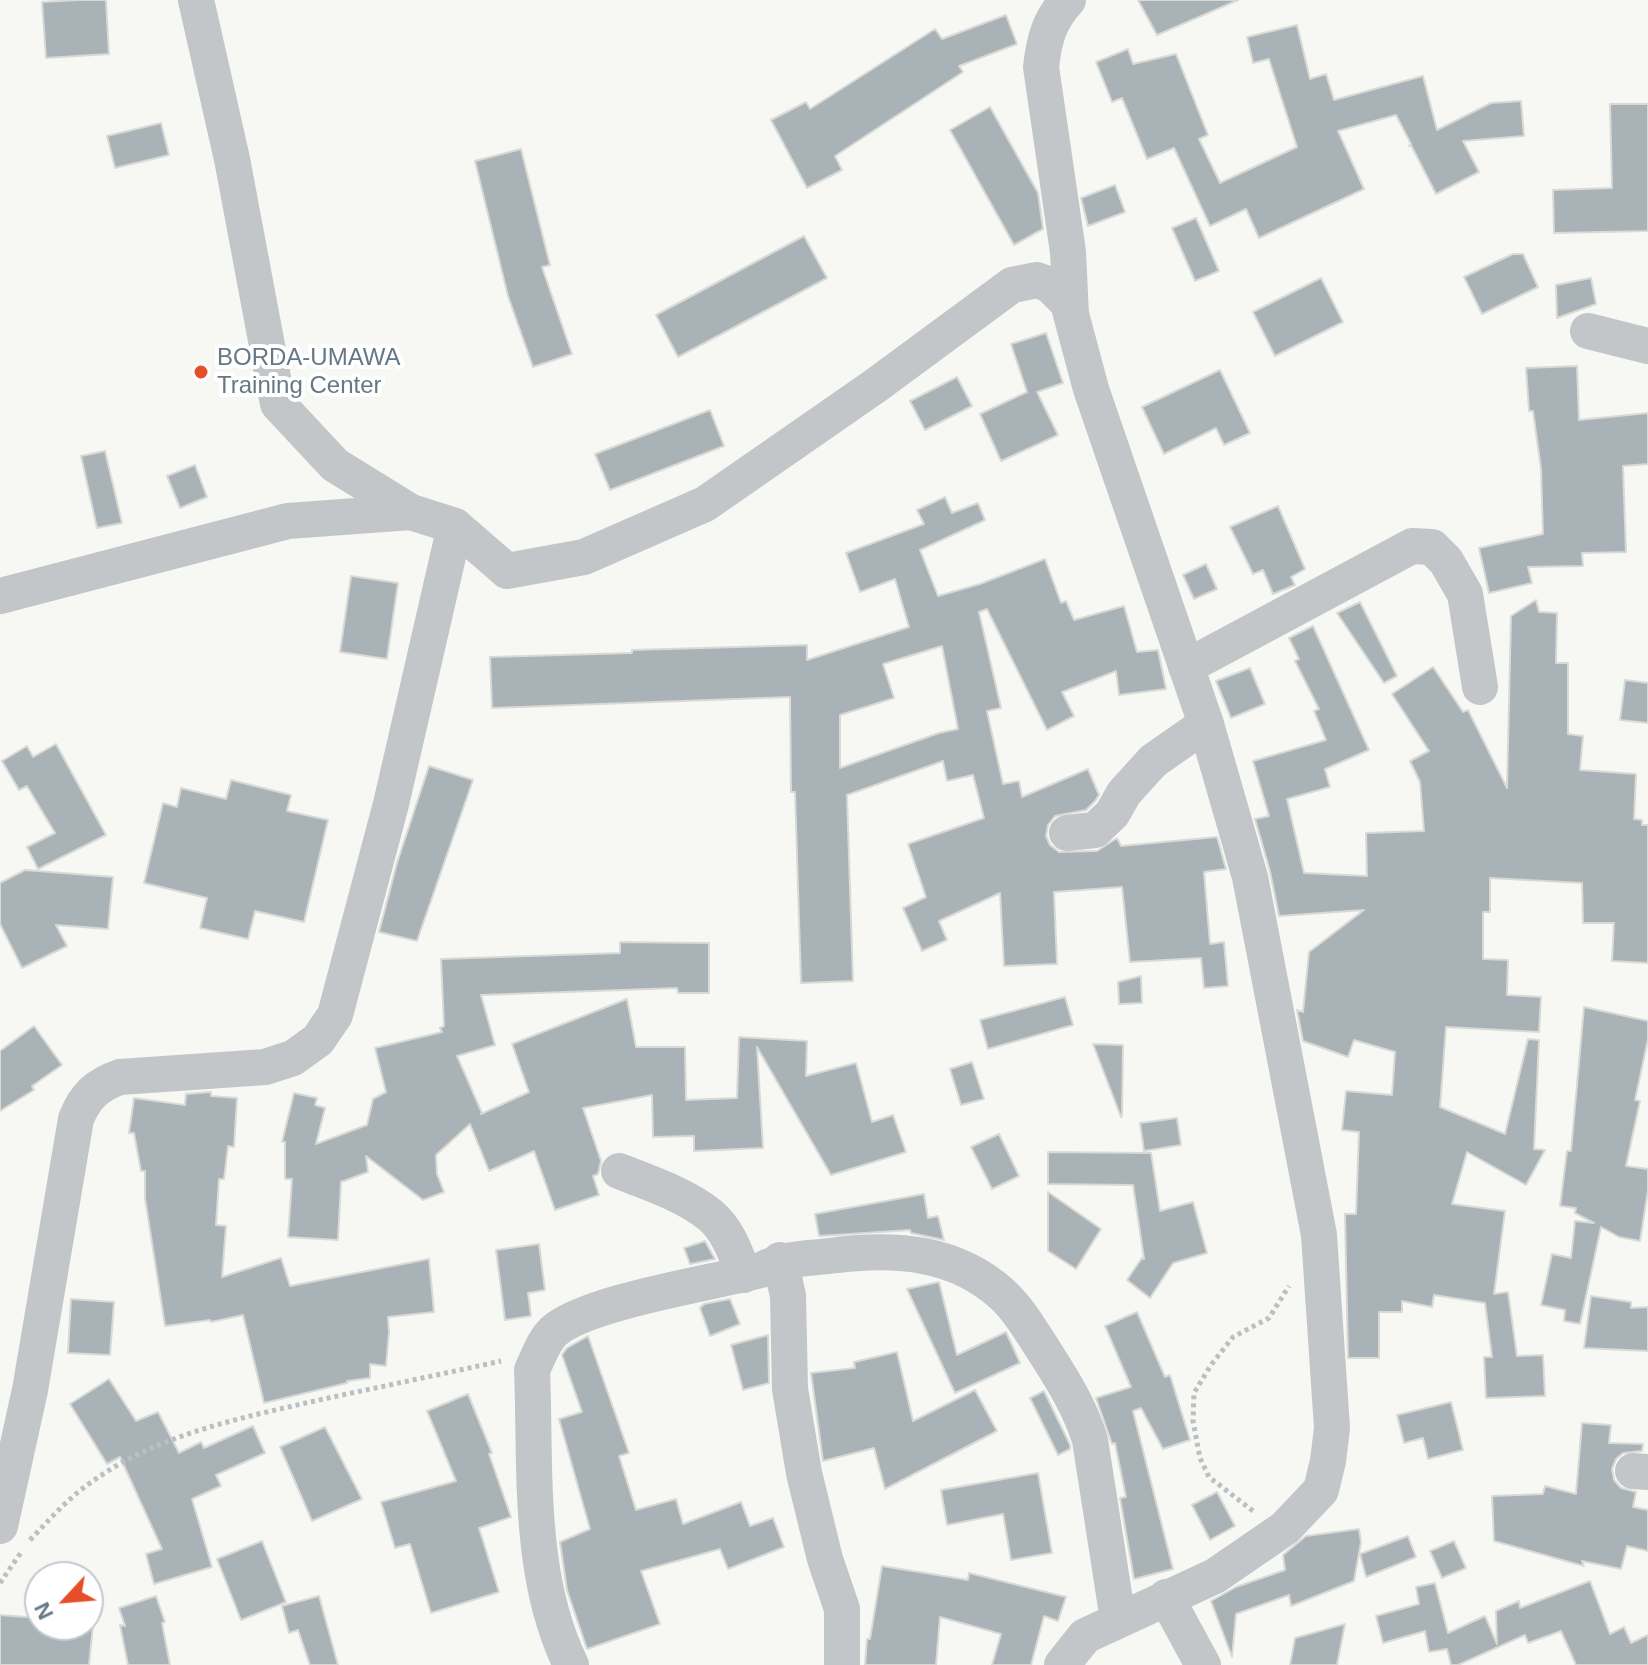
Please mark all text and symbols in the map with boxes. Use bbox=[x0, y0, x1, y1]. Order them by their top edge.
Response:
place label: BORDA-UMAWA Training Center bbox=[217, 344, 401, 400]
marker: BORDA-UMAWA Training Center bbox=[192, 363, 210, 381]
north arrow bbox=[24, 1561, 104, 1641]
text: N bbox=[29, 1598, 58, 1623]

